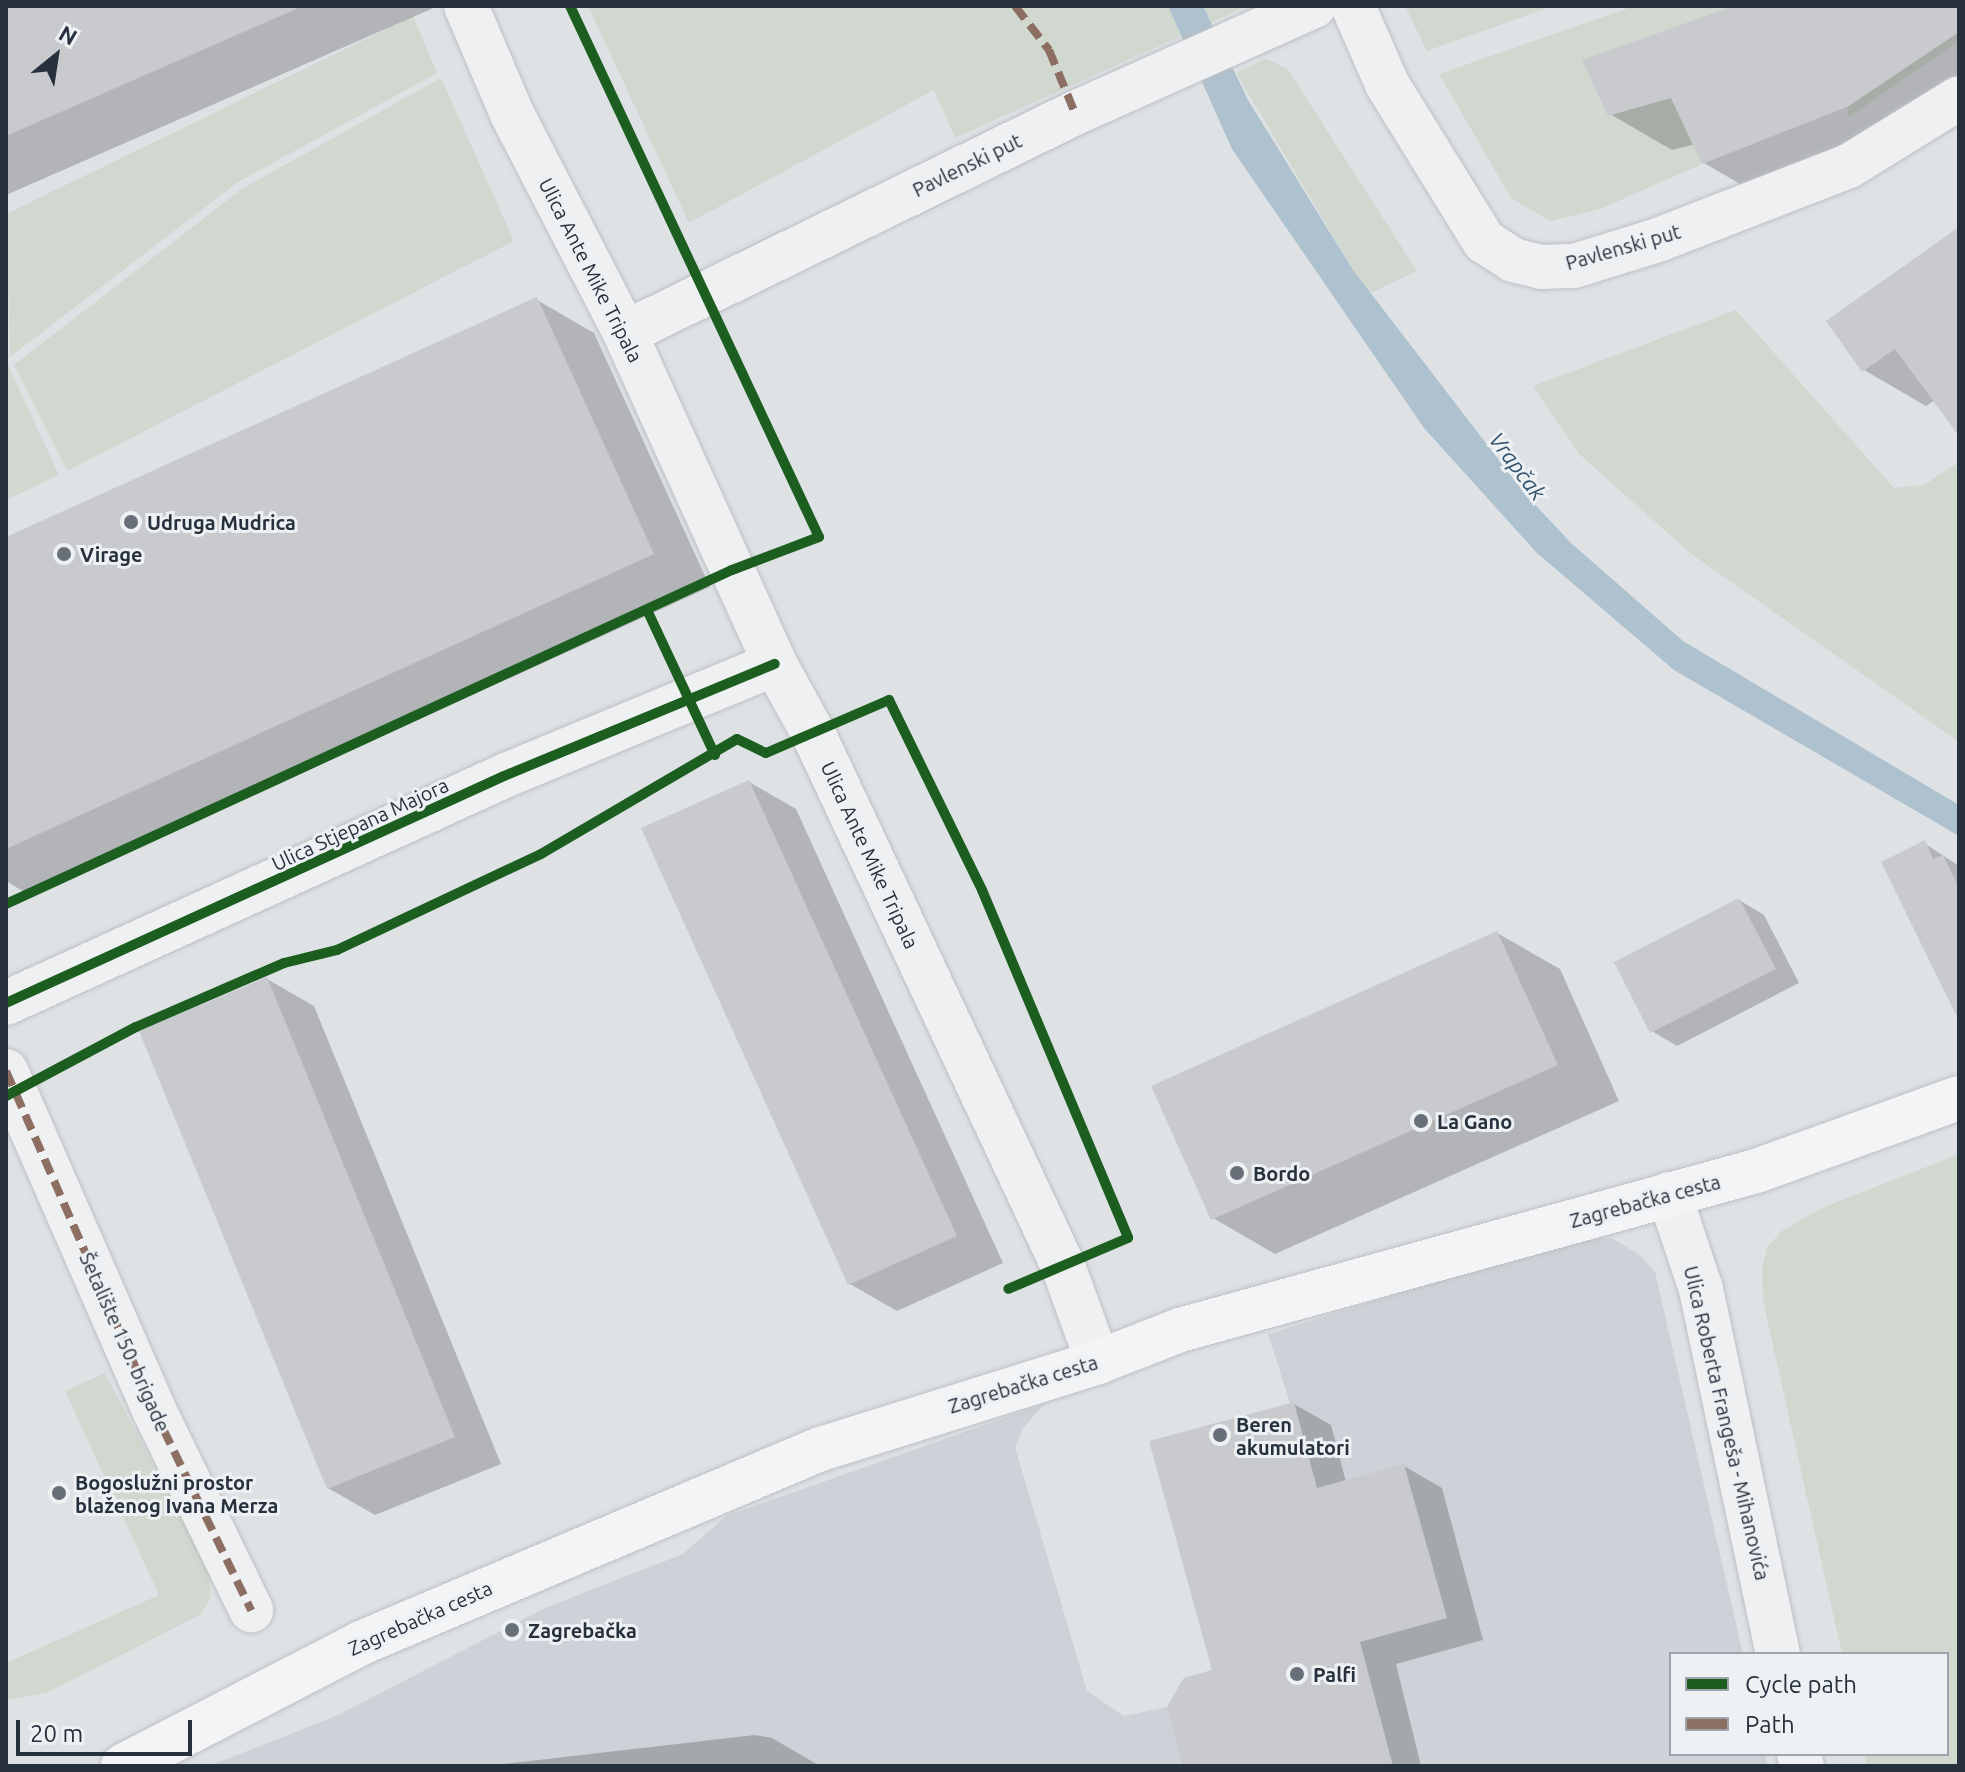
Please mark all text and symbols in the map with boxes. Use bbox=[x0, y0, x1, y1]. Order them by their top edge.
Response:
north arrow bbox=[16, 16, 96, 96]
text: N bbox=[55, 20, 82, 50]
street label: Pavlenski put bbox=[908, 128, 1026, 202]
street label: Ulica Ante Mike Tripala bbox=[534, 174, 648, 366]
street label: Pavlenski put bbox=[1563, 219, 1683, 275]
water label: Vrapčak bbox=[1484, 427, 1552, 505]
place label: Udruga Mudrica bbox=[147, 510, 296, 534]
marker: Udruga Mudrica bbox=[122, 513, 140, 531]
place label: Virage bbox=[80, 542, 142, 566]
marker: Virage bbox=[55, 545, 73, 563]
street label: Ulica Ante Mike Tripala bbox=[816, 758, 924, 952]
street label: Ulica Stjepana Majora bbox=[268, 772, 452, 876]
place label: La Gano bbox=[1437, 1109, 1512, 1133]
marker: La Gano bbox=[1412, 1112, 1430, 1130]
place label: Bordo bbox=[1253, 1161, 1310, 1185]
marker: Bordo bbox=[1228, 1164, 1246, 1182]
street label: Zagrebačka cesta bbox=[1567, 1169, 1723, 1233]
street label: Šetalište 150. brigade bbox=[75, 1249, 175, 1435]
street label: Ulica Roberta Frangeša - Mihanovića bbox=[1679, 1263, 1775, 1583]
street label: Zagrebačka cesta bbox=[945, 1350, 1101, 1418]
place label: Beren akumulatori bbox=[1236, 1412, 1350, 1459]
marker: Beren akumulatori bbox=[1211, 1426, 1229, 1444]
place label: Bogoslužni prostor blaženog Ivana Merza bbox=[75, 1470, 278, 1517]
marker: Bogoslužni prostor blaženog Ivana Merza bbox=[50, 1484, 68, 1502]
street label: Zagrebačka cesta bbox=[344, 1576, 496, 1660]
place label: Zagrebačka bbox=[528, 1618, 637, 1642]
marker: Zagrebačka bbox=[503, 1621, 521, 1639]
legend bbox=[1669, 1652, 1949, 1756]
place label: Palfi bbox=[1313, 1662, 1356, 1686]
marker: Palfi bbox=[1288, 1665, 1306, 1683]
text: Cycle path bbox=[1745, 1671, 1857, 1698]
scale bar bbox=[20, 1704, 196, 1754]
text: Path bbox=[1745, 1711, 1795, 1738]
text: 20 m bbox=[30, 1720, 83, 1747]

